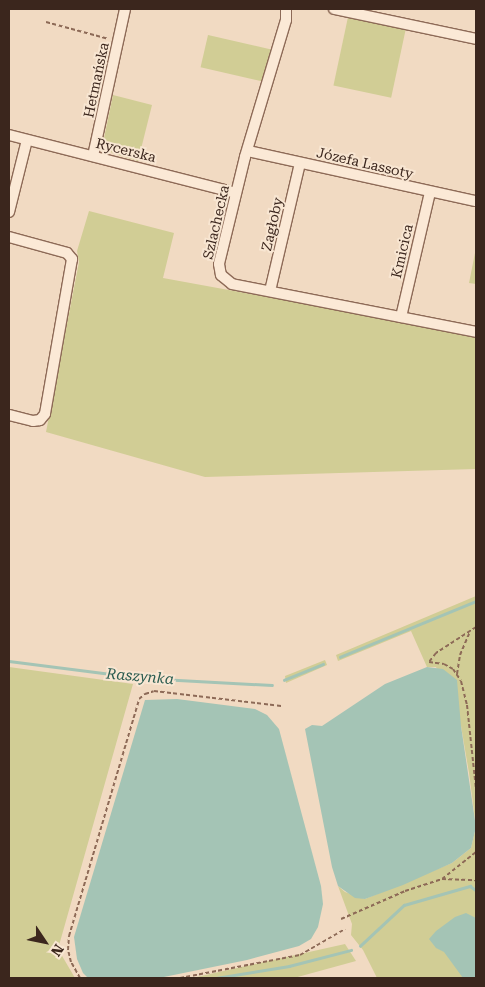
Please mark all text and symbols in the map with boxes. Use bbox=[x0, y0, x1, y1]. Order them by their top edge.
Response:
street label: Hetmańska bbox=[80, 41, 112, 119]
street label: Rycerska bbox=[94, 134, 158, 166]
street label: Józefa Lassoty bbox=[315, 144, 415, 182]
street label: Szlachecka bbox=[199, 183, 233, 261]
street label: Zagłoby bbox=[258, 196, 286, 252]
street label: Kmicica bbox=[388, 222, 416, 280]
water label: Raszynka bbox=[105, 665, 175, 689]
north arrow bbox=[20, 917, 70, 967]
text: N bbox=[48, 941, 67, 959]

